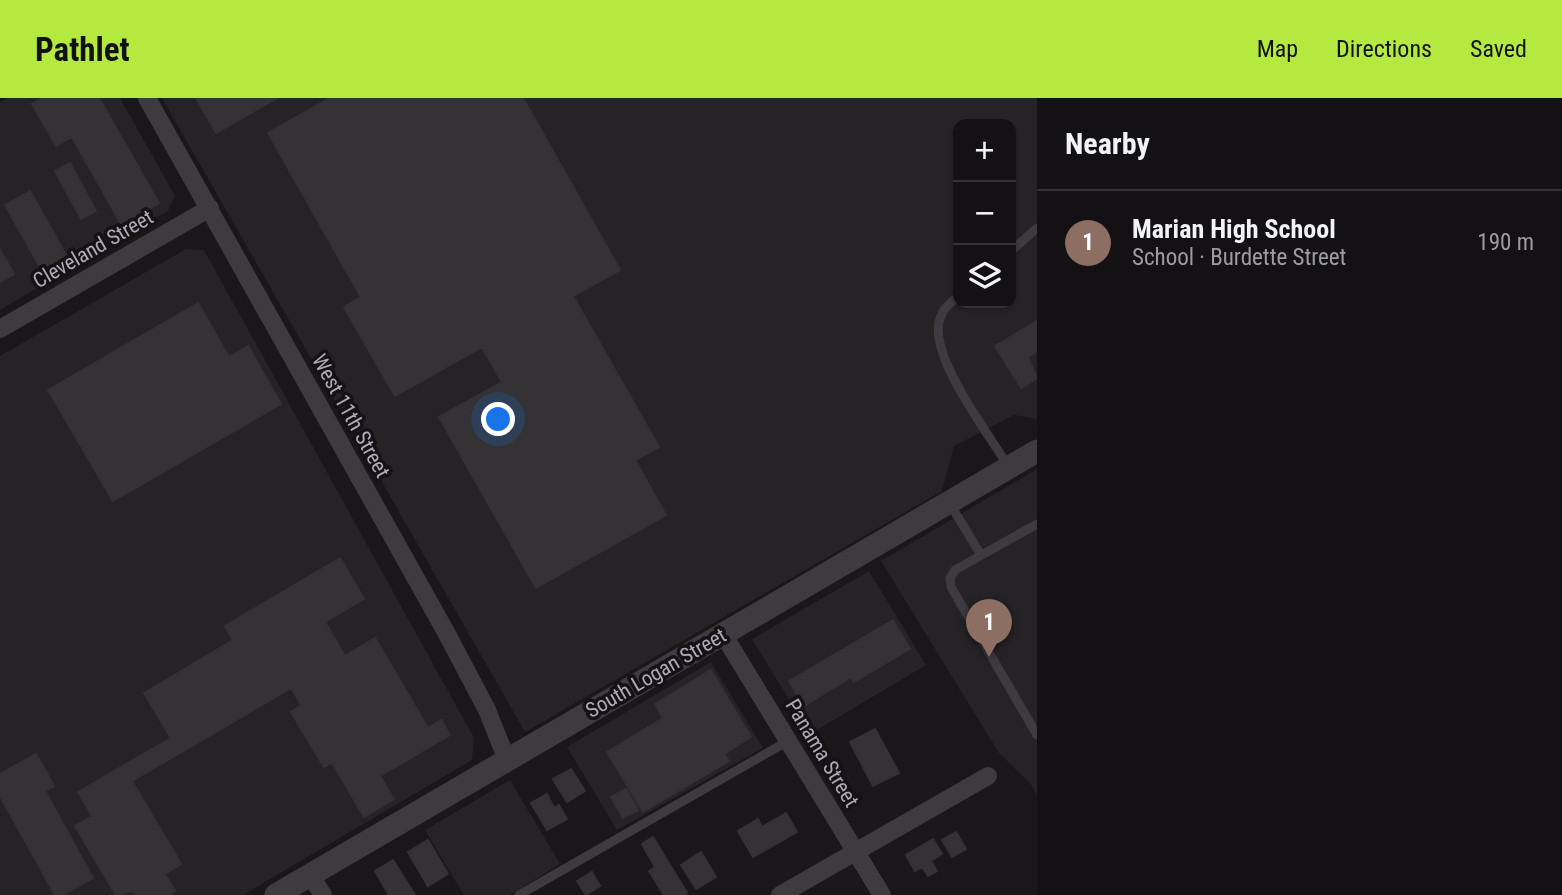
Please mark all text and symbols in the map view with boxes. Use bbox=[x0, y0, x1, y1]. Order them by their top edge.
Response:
text: Pathlet bbox=[35, 30, 130, 69]
text: Map bbox=[1257, 35, 1298, 63]
text: Directions bbox=[1336, 35, 1432, 63]
text: Saved bbox=[1470, 35, 1527, 63]
map controls bbox=[953, 119, 1016, 308]
button: + bbox=[953, 119, 1016, 182]
text: Nearby bbox=[1065, 126, 1150, 161]
button: − bbox=[953, 182, 1016, 245]
street label: Cleveland Street bbox=[29, 205, 157, 293]
text: Marian High School bbox=[1132, 214, 1336, 244]
text: 1 bbox=[1082, 229, 1094, 256]
text: 190 m bbox=[1477, 229, 1534, 256]
text: School · Burdette Street bbox=[1132, 244, 1346, 271]
button: layers bbox=[953, 245, 1016, 308]
street label: West 11th Street bbox=[307, 350, 395, 482]
your location bbox=[481, 402, 515, 436]
pin: 1 bbox=[966, 599, 1012, 657]
street label: South Logan Street bbox=[582, 623, 730, 723]
street label: Panama Street bbox=[780, 695, 864, 811]

